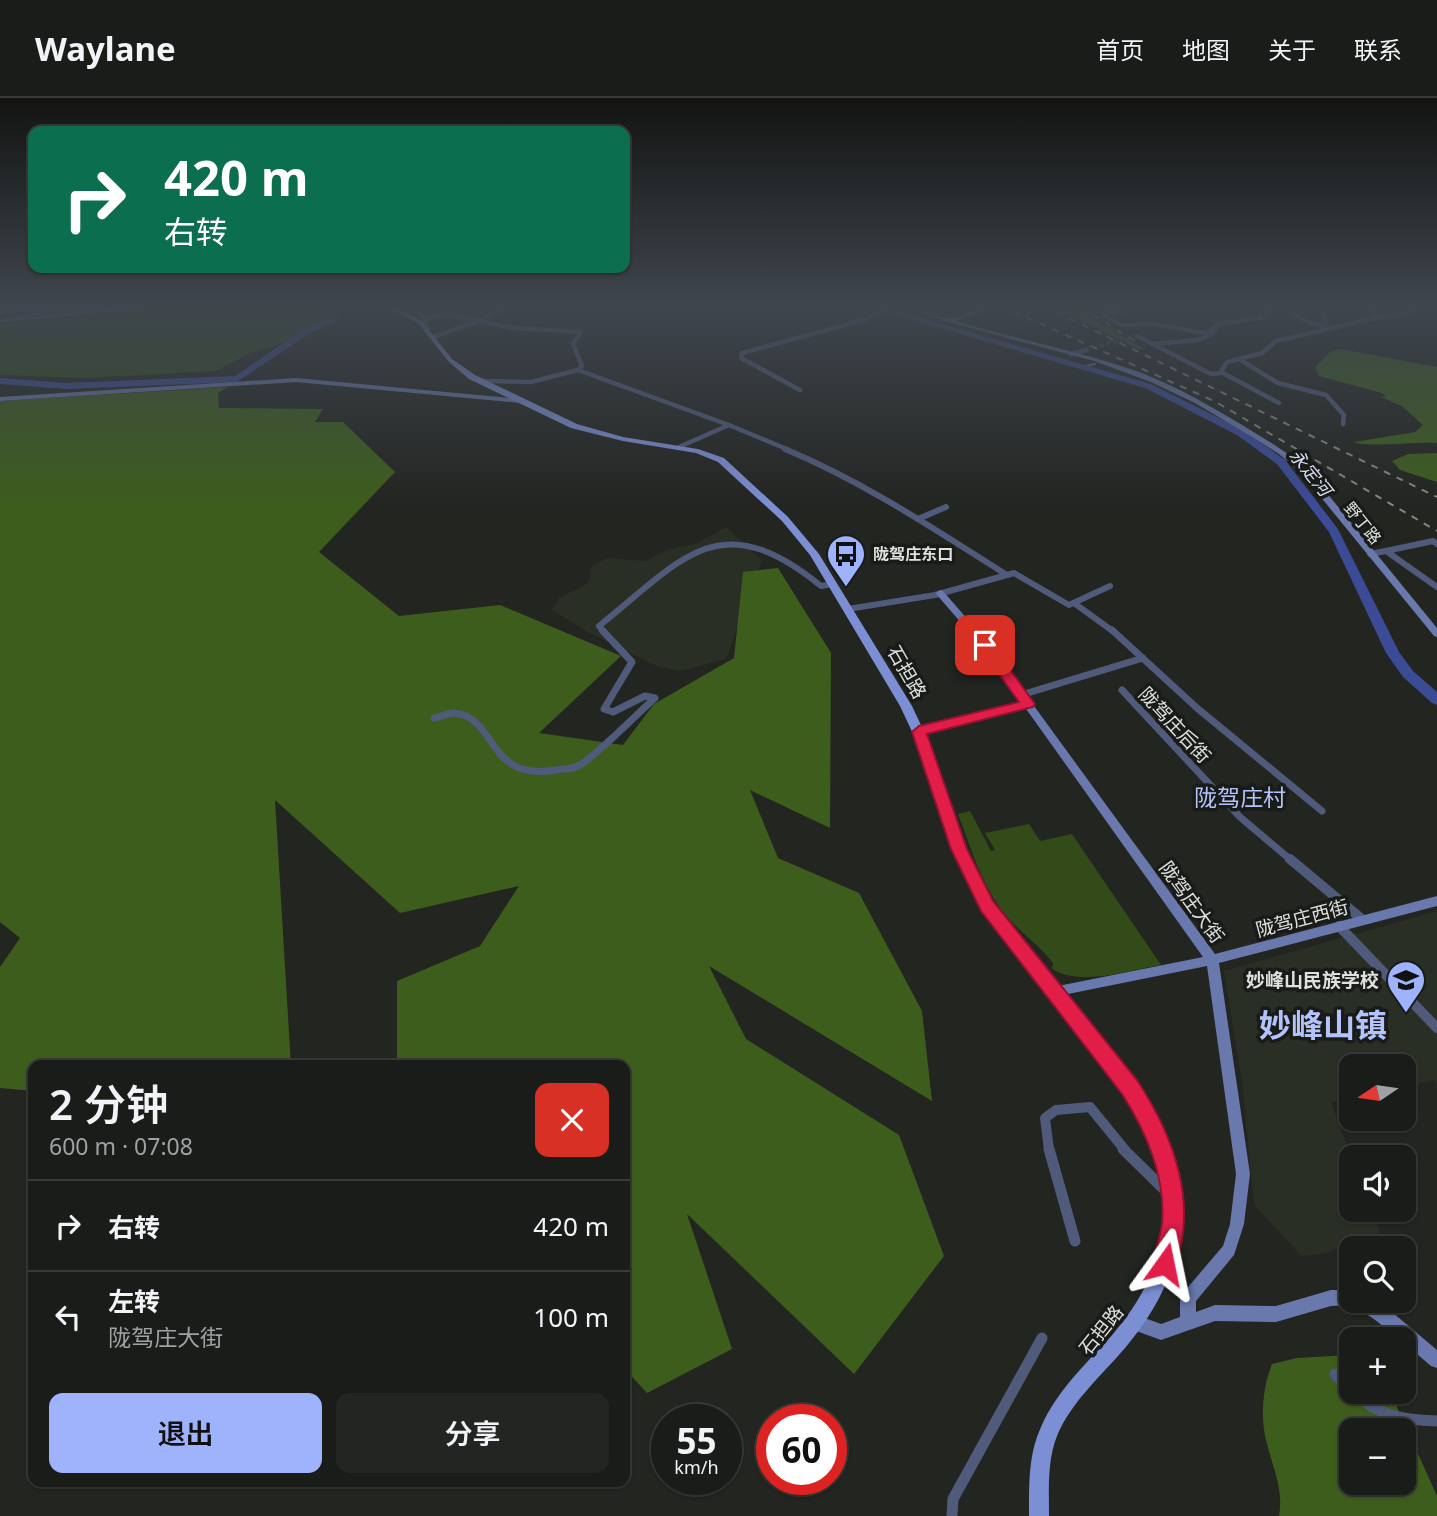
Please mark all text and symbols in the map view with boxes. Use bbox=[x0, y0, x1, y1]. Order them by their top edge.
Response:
text: Waylane bbox=[35, 26, 176, 71]
text: 首页 bbox=[1096, 33, 1144, 66]
text: 地图 bbox=[1182, 33, 1230, 66]
text: 关于 bbox=[1268, 33, 1316, 66]
text: 联系 bbox=[1354, 33, 1402, 66]
text: 420 m bbox=[164, 144, 309, 210]
icon: right bbox=[49, 154, 140, 245]
text: 右转 bbox=[164, 210, 228, 253]
water label: 永定河 bbox=[1285, 443, 1339, 503]
street label: 野丁路 bbox=[1339, 497, 1387, 549]
bus stop icon: 陇驾庄东口 bbox=[825, 533, 867, 588]
place label: 陇驾庄东口 bbox=[873, 543, 953, 565]
pin bbox=[955, 615, 1015, 675]
icon: arrive bbox=[966, 626, 1004, 664]
street label: 石担路 bbox=[881, 641, 933, 703]
street label: 陇驾庄后街 bbox=[1133, 681, 1217, 769]
district label: 陇驾庄村 bbox=[1194, 781, 1286, 813]
street label: 陇驾庄大街 bbox=[1154, 856, 1230, 948]
street label: 陇驾庄西街 bbox=[1253, 893, 1351, 943]
school or university icon: 妙峰山民族学校 bbox=[1385, 959, 1427, 1014]
place label: 妙峰山民族学校 bbox=[1246, 967, 1379, 993]
district label: 妙峰山镇 bbox=[1259, 1003, 1387, 1046]
north arrow bbox=[1339, 1054, 1416, 1130]
map controls bbox=[1339, 1054, 1416, 1495]
text: 2 分钟 bbox=[49, 1075, 168, 1132]
button: close bbox=[535, 1083, 609, 1157]
text: 600 m · 07:08 bbox=[49, 1130, 193, 1162]
button: sound bbox=[1339, 1145, 1416, 1222]
icon: right bbox=[49, 1207, 87, 1245]
text: 420 m bbox=[533, 1208, 609, 1244]
text: 右转 bbox=[108, 1209, 160, 1245]
position arrow bbox=[1128, 1227, 1202, 1301]
button: search bbox=[1339, 1236, 1416, 1313]
text: 左转 bbox=[108, 1283, 160, 1319]
icon: left bbox=[49, 1298, 87, 1336]
text: 100 m bbox=[533, 1299, 609, 1335]
street label: 石担路 bbox=[1073, 1300, 1129, 1360]
text: 陇驾庄大街 bbox=[108, 1321, 223, 1353]
button: + bbox=[1339, 1327, 1416, 1404]
button: 退出 bbox=[49, 1393, 322, 1473]
button: 分享 bbox=[336, 1393, 609, 1473]
speed limit sign: 60 bbox=[756, 1404, 847, 1495]
text: 55 bbox=[676, 1417, 717, 1464]
button: − bbox=[1339, 1418, 1416, 1495]
text: km/h bbox=[674, 1455, 719, 1479]

